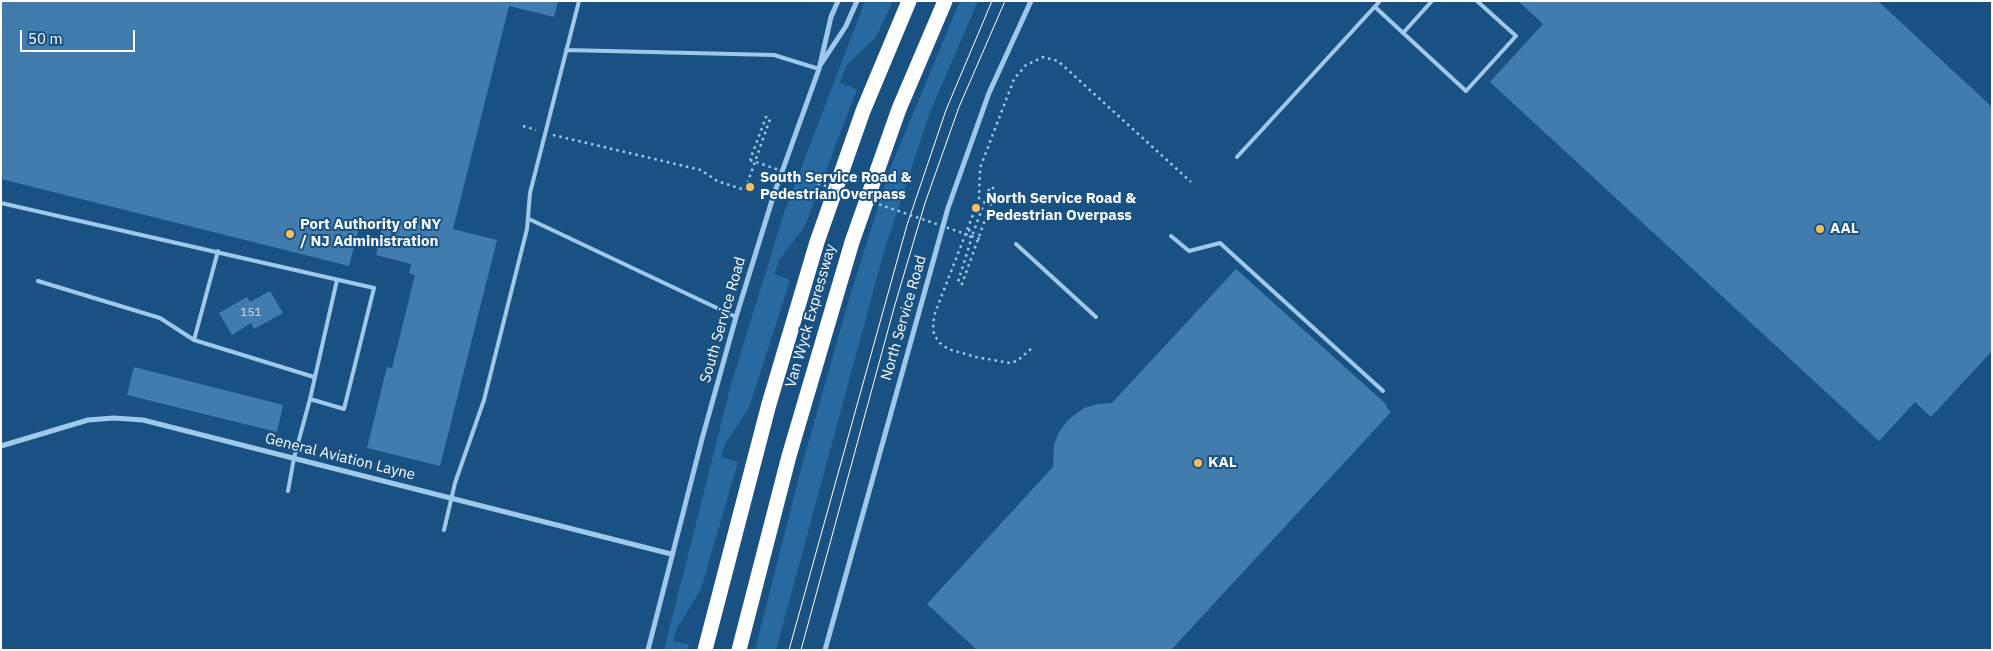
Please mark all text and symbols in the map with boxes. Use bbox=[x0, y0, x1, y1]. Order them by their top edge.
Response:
scale bar bbox=[22, 20, 138, 52]
text: 50 m bbox=[28, 29, 63, 48]
place label: South Service Road & Pedestrian Overpass bbox=[760, 169, 911, 204]
marker: South Service Road & Pedestrian Overpass bbox=[744, 181, 756, 193]
place label: North Service Road & Pedestrian Overpass bbox=[986, 190, 1136, 225]
marker: North Service Road & Pedestrian Overpass bbox=[970, 202, 982, 214]
place label: Port Authority of NY / NJ Administration bbox=[300, 216, 441, 251]
place label: AAL bbox=[1830, 220, 1859, 238]
marker: AAL bbox=[1814, 223, 1826, 235]
marker: Port Authority of NY / NJ Administration bbox=[284, 228, 296, 240]
street label: Van Wyck Expressway bbox=[782, 242, 840, 390]
street label: North Service Road bbox=[878, 253, 930, 383]
street label: South Service Road bbox=[696, 255, 750, 385]
house number: 151 bbox=[240, 306, 262, 320]
street label: General Aviation Layne bbox=[263, 430, 417, 484]
place label: KAL bbox=[1208, 454, 1237, 472]
marker: KAL bbox=[1192, 457, 1204, 469]

